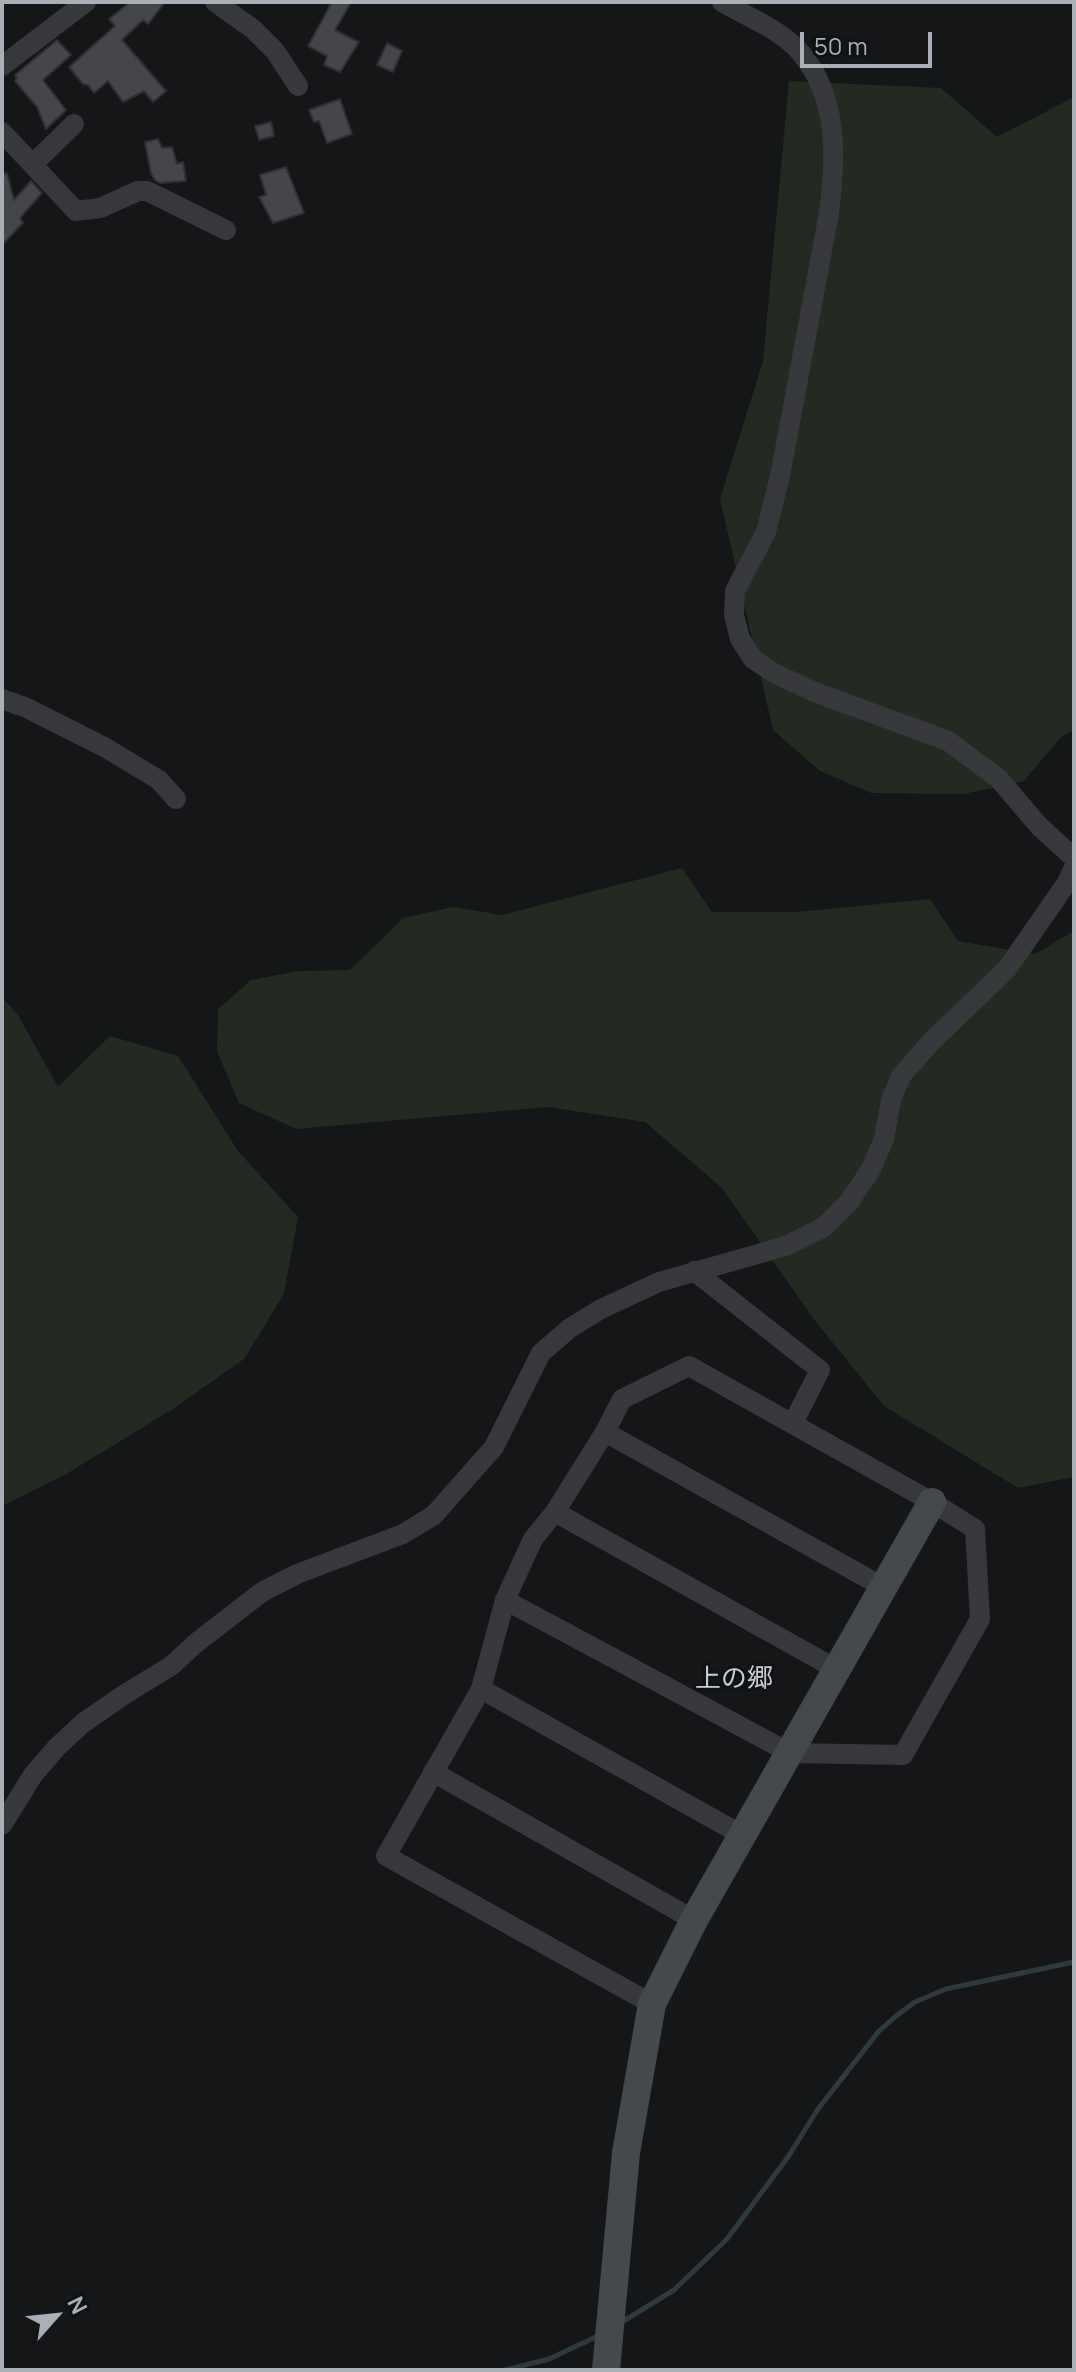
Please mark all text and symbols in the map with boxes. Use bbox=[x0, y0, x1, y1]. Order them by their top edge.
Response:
scale bar bbox=[804, 16, 936, 66]
text: 50 m bbox=[814, 29, 868, 62]
district label: 上の郷 bbox=[695, 1664, 773, 1696]
north arrow bbox=[16, 2276, 96, 2356]
text: N bbox=[60, 2291, 94, 2319]

